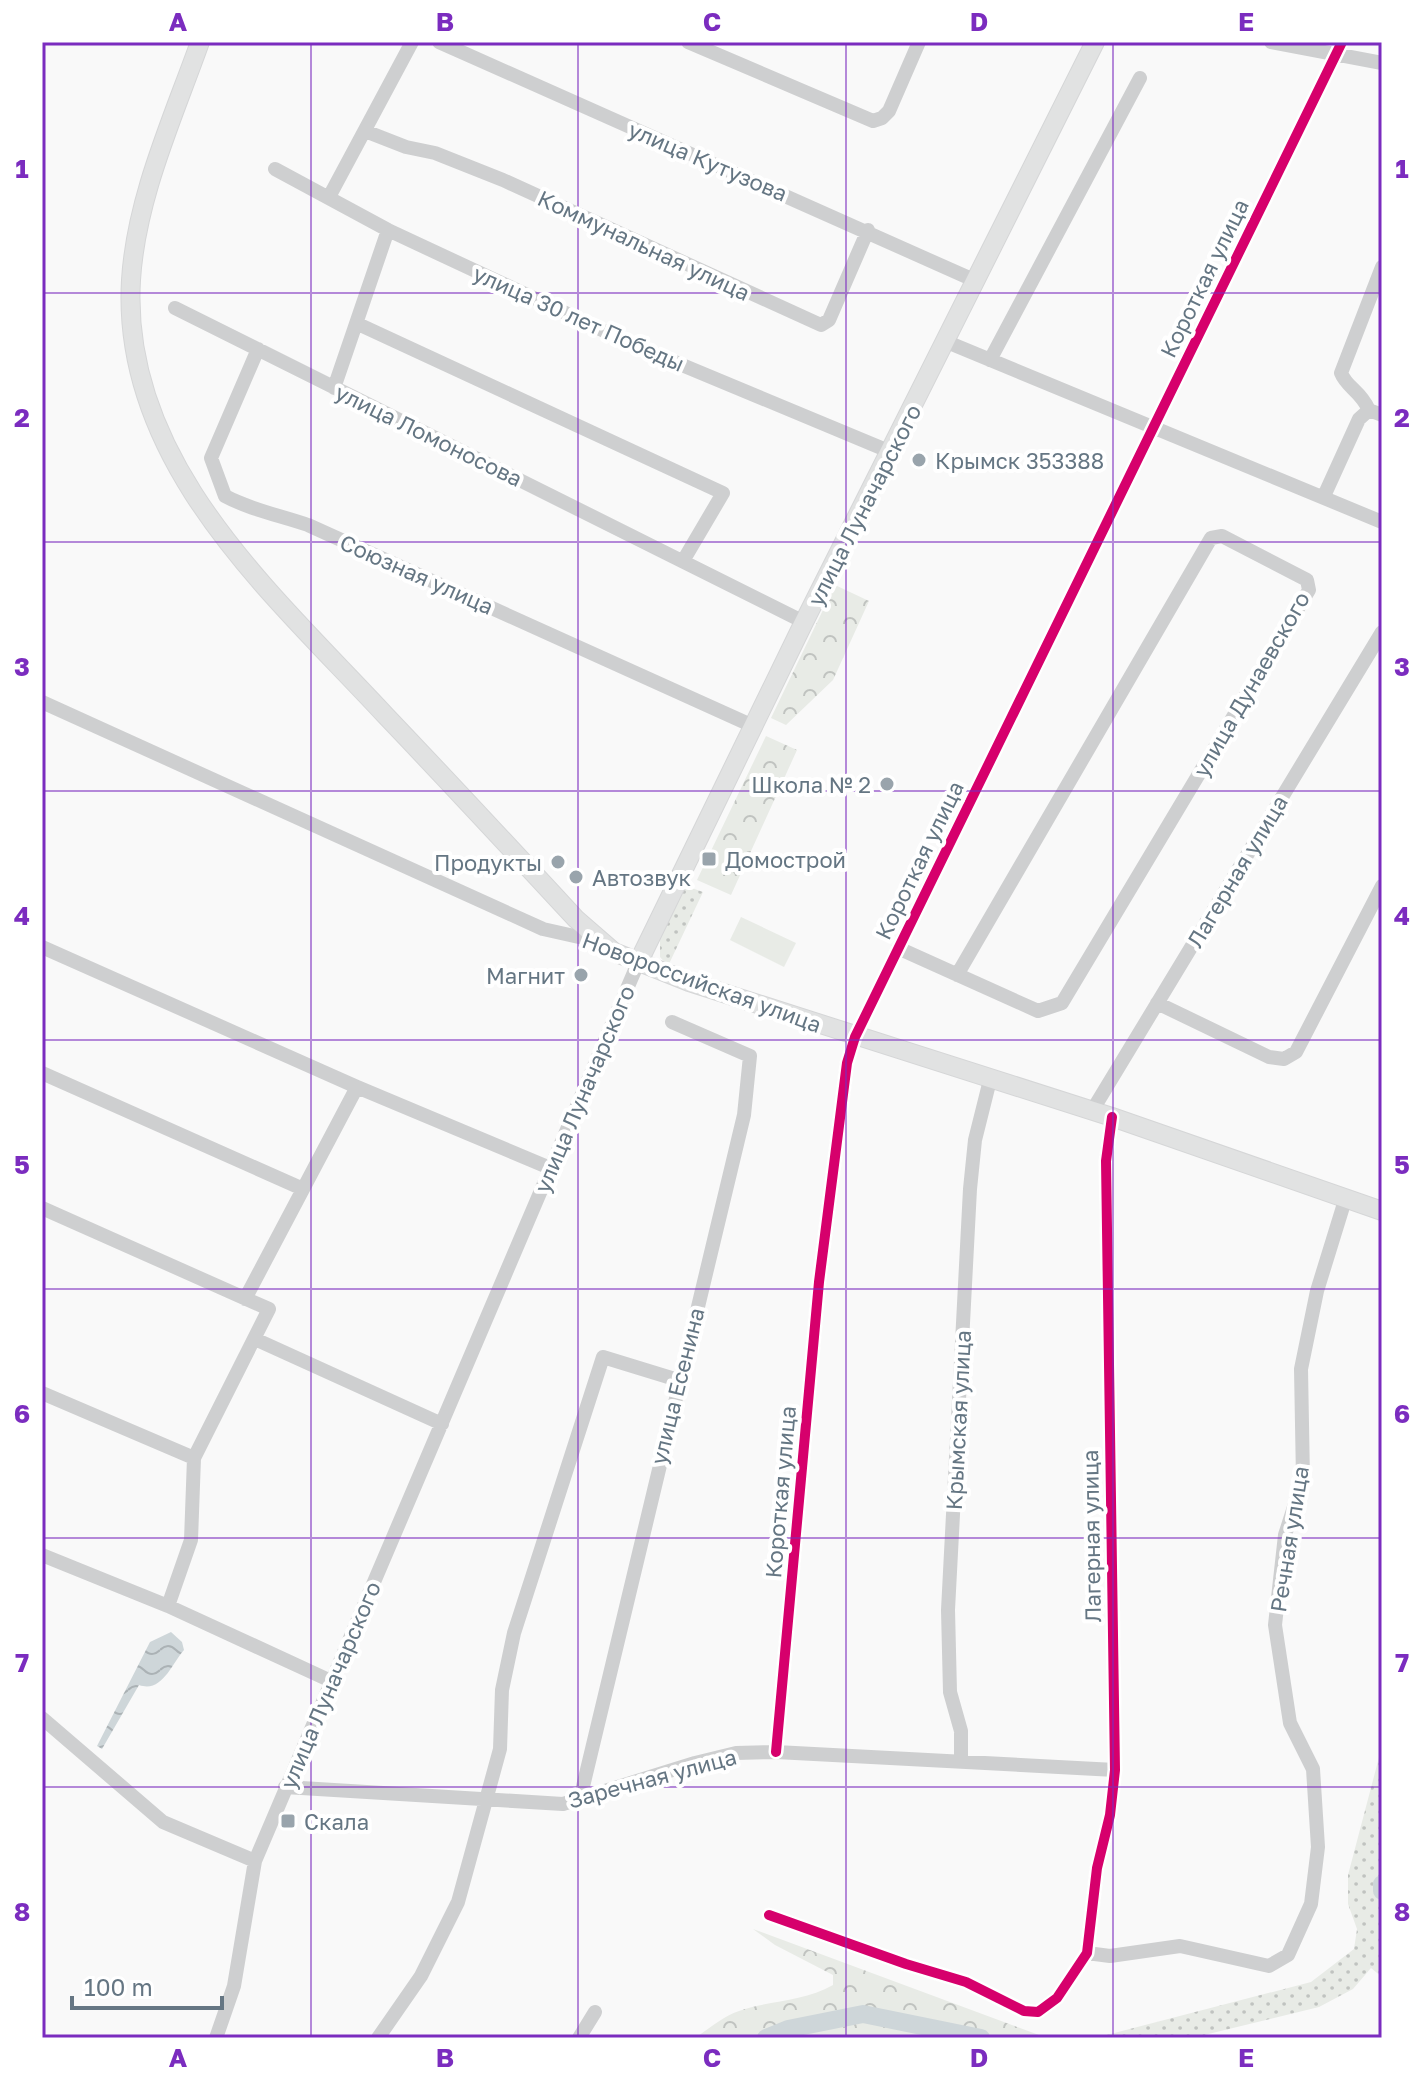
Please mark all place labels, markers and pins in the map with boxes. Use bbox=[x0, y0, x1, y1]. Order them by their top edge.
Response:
place label: Крымск 353388 bbox=[935, 447, 1104, 474]
marker: Крымск 353388 bbox=[910, 451, 928, 469]
place label: Школа № 2 bbox=[751, 771, 871, 798]
marker: Школа № 2 bbox=[878, 775, 896, 793]
place label: Домострой bbox=[725, 846, 846, 873]
place label: Продукты bbox=[434, 849, 542, 876]
marker: Домострой bbox=[700, 850, 718, 868]
marker: Продукты bbox=[549, 853, 567, 871]
place label: Автозвук bbox=[592, 864, 692, 891]
marker: Автозвук bbox=[567, 868, 585, 886]
place label: Магнит bbox=[486, 962, 565, 989]
marker: Магнит bbox=[572, 966, 590, 984]
place label: Скала bbox=[304, 1808, 369, 1835]
marker: Скала bbox=[279, 1812, 297, 1830]

